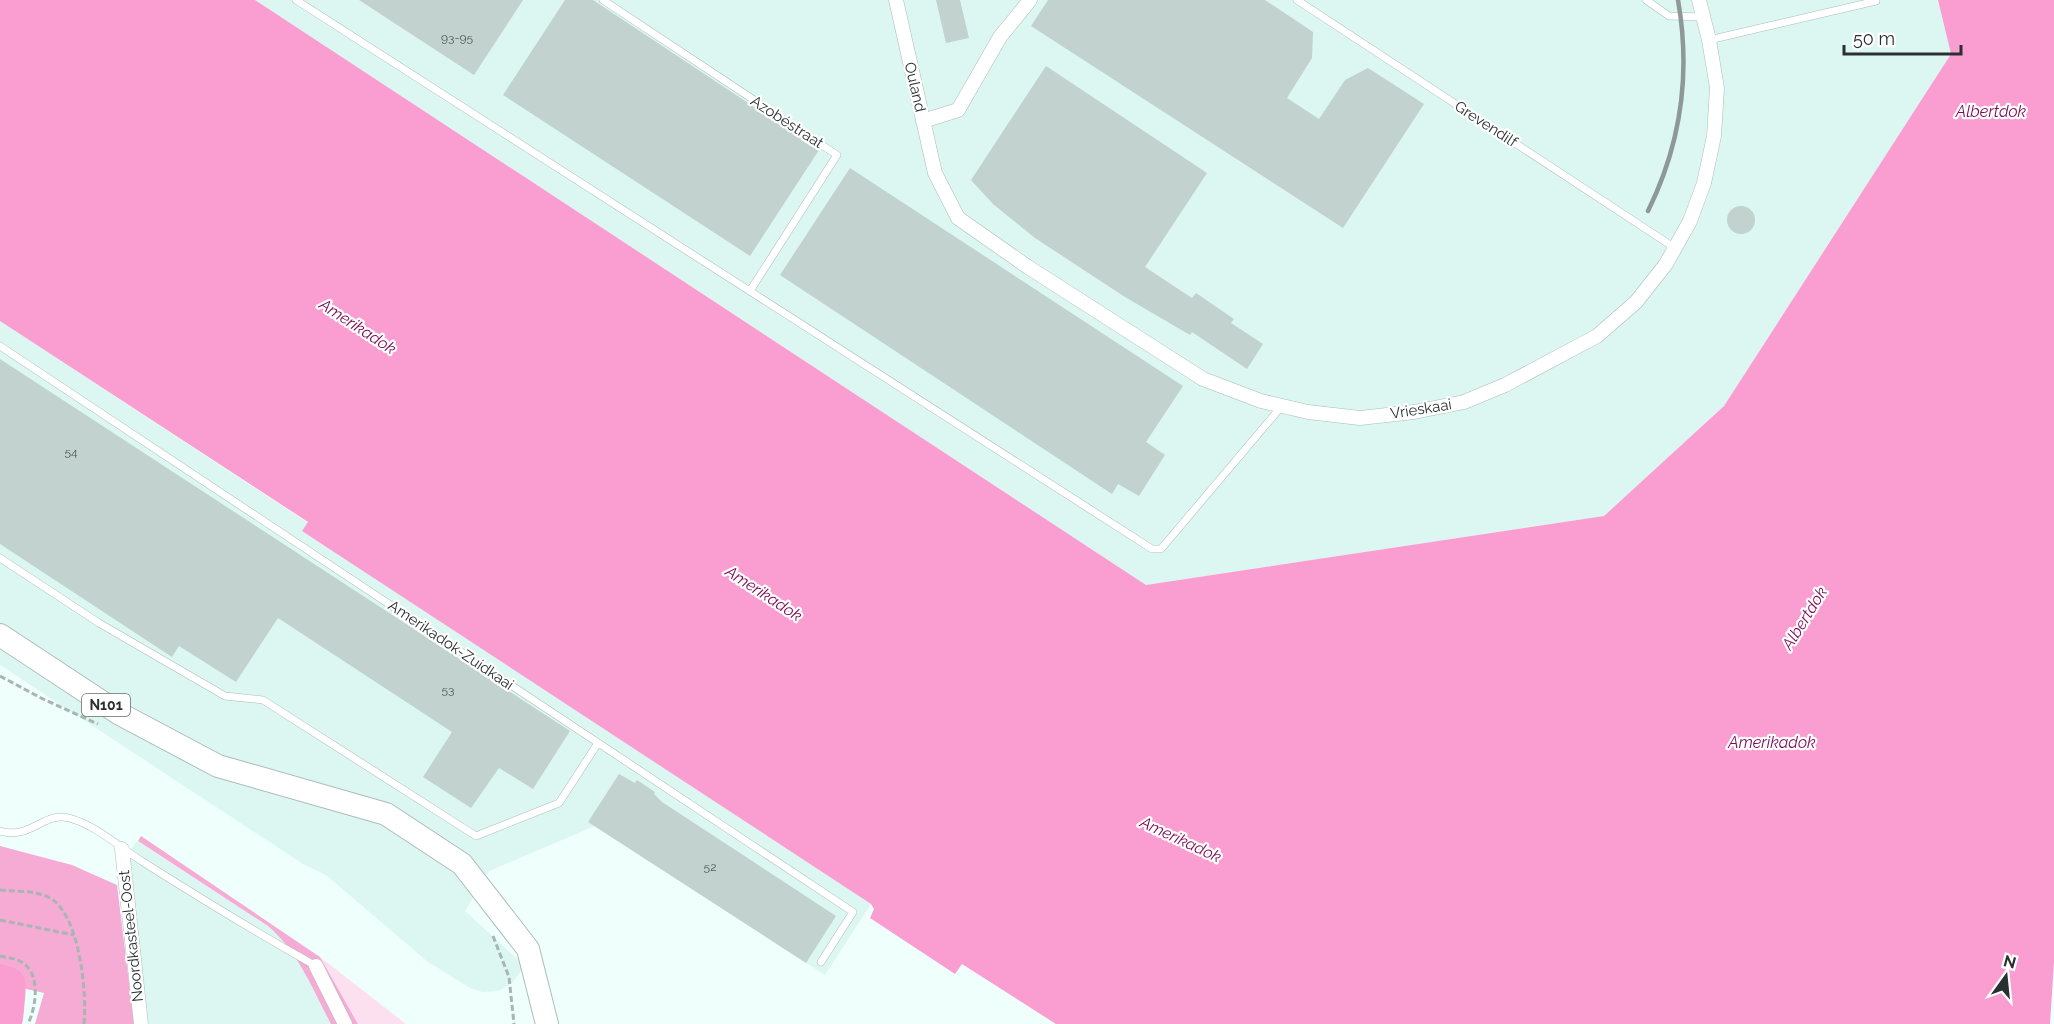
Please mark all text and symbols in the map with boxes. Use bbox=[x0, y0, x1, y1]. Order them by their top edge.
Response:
scale bar bbox=[1844, 18, 1961, 56]
text: 50 m bbox=[1853, 28, 1895, 49]
house number: 93-95 bbox=[441, 31, 473, 45]
street label: Ouland bbox=[901, 60, 929, 114]
street label: Azobéstraat bbox=[747, 92, 827, 152]
street label: Grevendilf bbox=[1451, 97, 1522, 152]
water label: Albertdok bbox=[1955, 102, 2027, 121]
water label: Amerikadok bbox=[315, 294, 400, 358]
street label: Vrieskaai bbox=[1389, 395, 1453, 423]
house number: 54 bbox=[64, 445, 78, 459]
water label: Amerikadok bbox=[721, 561, 806, 625]
water label: Albertdok bbox=[1777, 583, 1831, 654]
street label: Amerikadok-Zuidkaai bbox=[385, 596, 517, 694]
house number: 53 bbox=[442, 683, 454, 697]
road number: N101 bbox=[82, 694, 130, 716]
water label: Amerikadok bbox=[1727, 733, 1816, 752]
water label: Amerikadok bbox=[1136, 812, 1225, 867]
house number: 52 bbox=[704, 860, 716, 874]
street label: Noordkasteel-Oost bbox=[115, 869, 147, 1003]
north arrow bbox=[1976, 946, 2036, 1006]
text: N bbox=[2001, 951, 2018, 973]

